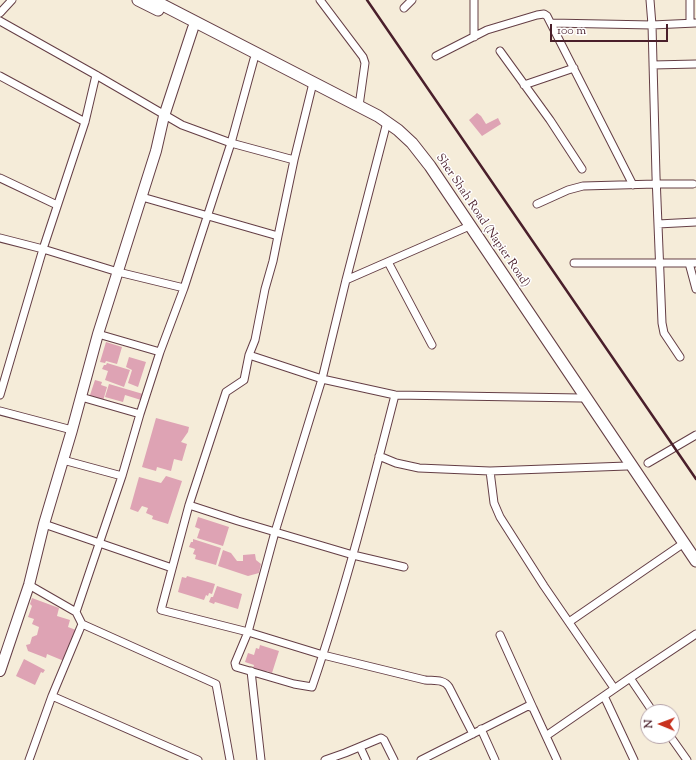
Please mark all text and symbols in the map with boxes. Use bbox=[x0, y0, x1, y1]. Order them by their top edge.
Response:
scale bar bbox=[552, 16, 670, 42]
text: 100 m bbox=[557, 22, 586, 40]
street label: Sher Shah Road (Napier Road) bbox=[432, 152, 532, 290]
north arrow bbox=[640, 704, 680, 744]
text: N bbox=[641, 719, 657, 728]

